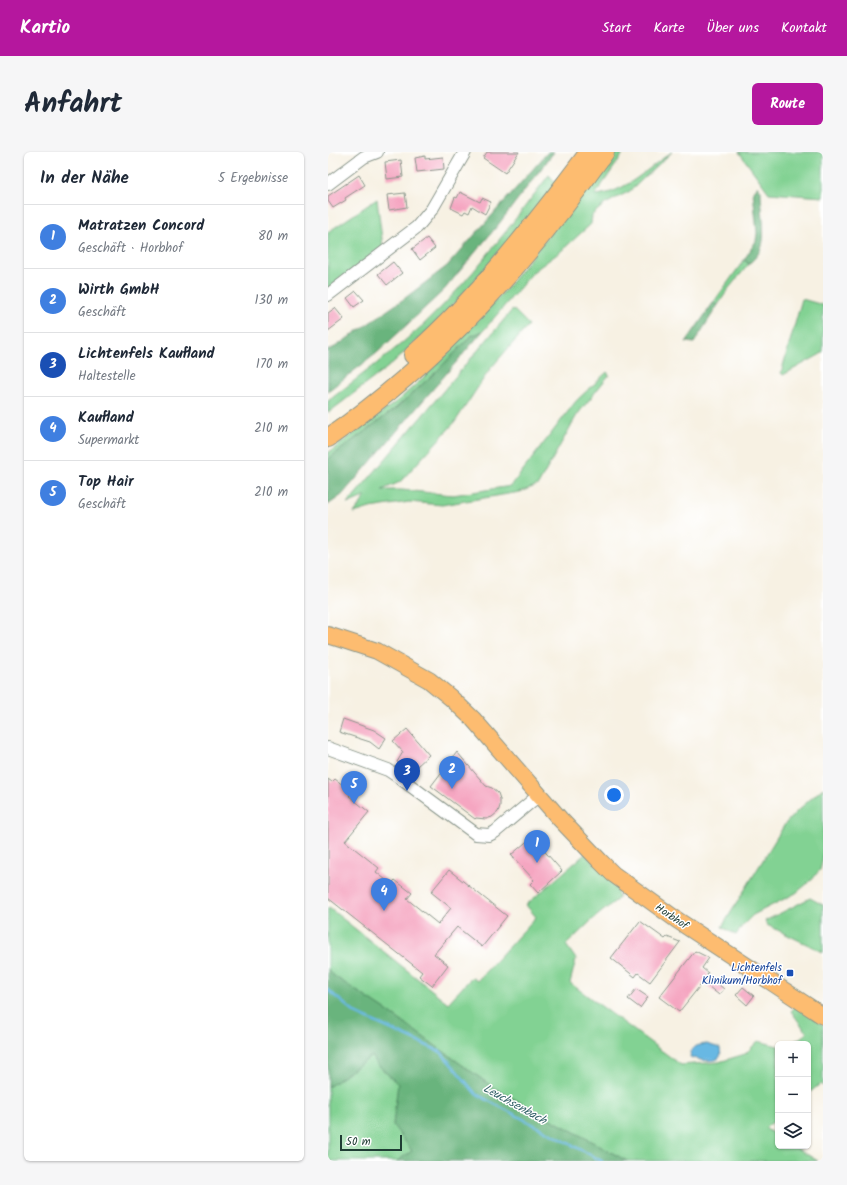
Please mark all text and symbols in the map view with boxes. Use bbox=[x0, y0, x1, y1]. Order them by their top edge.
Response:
text: Kartio bbox=[20, 13, 70, 43]
text: Start bbox=[602, 17, 631, 39]
text: Karte bbox=[653, 17, 685, 39]
text: Über uns bbox=[707, 17, 759, 39]
text: Kontakt bbox=[781, 17, 827, 39]
text: Anfahrt bbox=[24, 82, 122, 127]
button: Route bbox=[752, 83, 823, 125]
text: In der Nähe bbox=[40, 165, 129, 192]
text: 5 Ergebnisse bbox=[218, 168, 288, 189]
text: Matratzen Concord bbox=[78, 214, 204, 238]
text: 1 bbox=[51, 226, 55, 247]
text: 80 m bbox=[258, 226, 288, 247]
text: Geschäft · Horbhof bbox=[78, 238, 183, 259]
text: Wirth GmbH bbox=[78, 278, 160, 302]
text: 2 bbox=[49, 290, 57, 311]
text: 130 m bbox=[254, 290, 288, 311]
text: Geschäft bbox=[78, 302, 126, 323]
text: Lichtenfels Kaufland bbox=[78, 342, 215, 366]
text: 3 bbox=[49, 354, 57, 375]
text: 170 m bbox=[256, 354, 288, 375]
text: Haltestelle bbox=[78, 366, 136, 387]
text: Kaufland bbox=[78, 406, 134, 430]
text: 4 bbox=[49, 418, 57, 439]
text: 210 m bbox=[254, 418, 288, 439]
text: Supermarkt bbox=[78, 430, 139, 451]
text: Top Hair bbox=[78, 470, 134, 494]
text: 5 bbox=[50, 482, 56, 503]
text: 210 m bbox=[254, 482, 288, 503]
text: Geschäft bbox=[78, 494, 126, 515]
pin: 2 bbox=[439, 756, 465, 789]
pin: 3 bbox=[394, 758, 420, 791]
pin: 5 bbox=[341, 771, 367, 804]
your location bbox=[604, 785, 624, 805]
pin: 1 bbox=[524, 830, 550, 863]
pin: 4 bbox=[371, 878, 397, 911]
street label: Horbhof bbox=[651, 899, 693, 936]
place label: Lichtenfels Klinikum/Horbhof bbox=[702, 959, 784, 990]
marker: Lichtenfels Klinikum/Horbhof bbox=[785, 968, 795, 978]
map controls bbox=[775, 1041, 811, 1149]
button: + bbox=[775, 1041, 811, 1077]
button: − bbox=[775, 1077, 811, 1113]
water label: Leuchsenbach bbox=[479, 1079, 551, 1130]
button: layers bbox=[775, 1113, 811, 1149]
scale bar bbox=[340, 1133, 402, 1152]
text: 50 m bbox=[346, 1133, 371, 1151]

